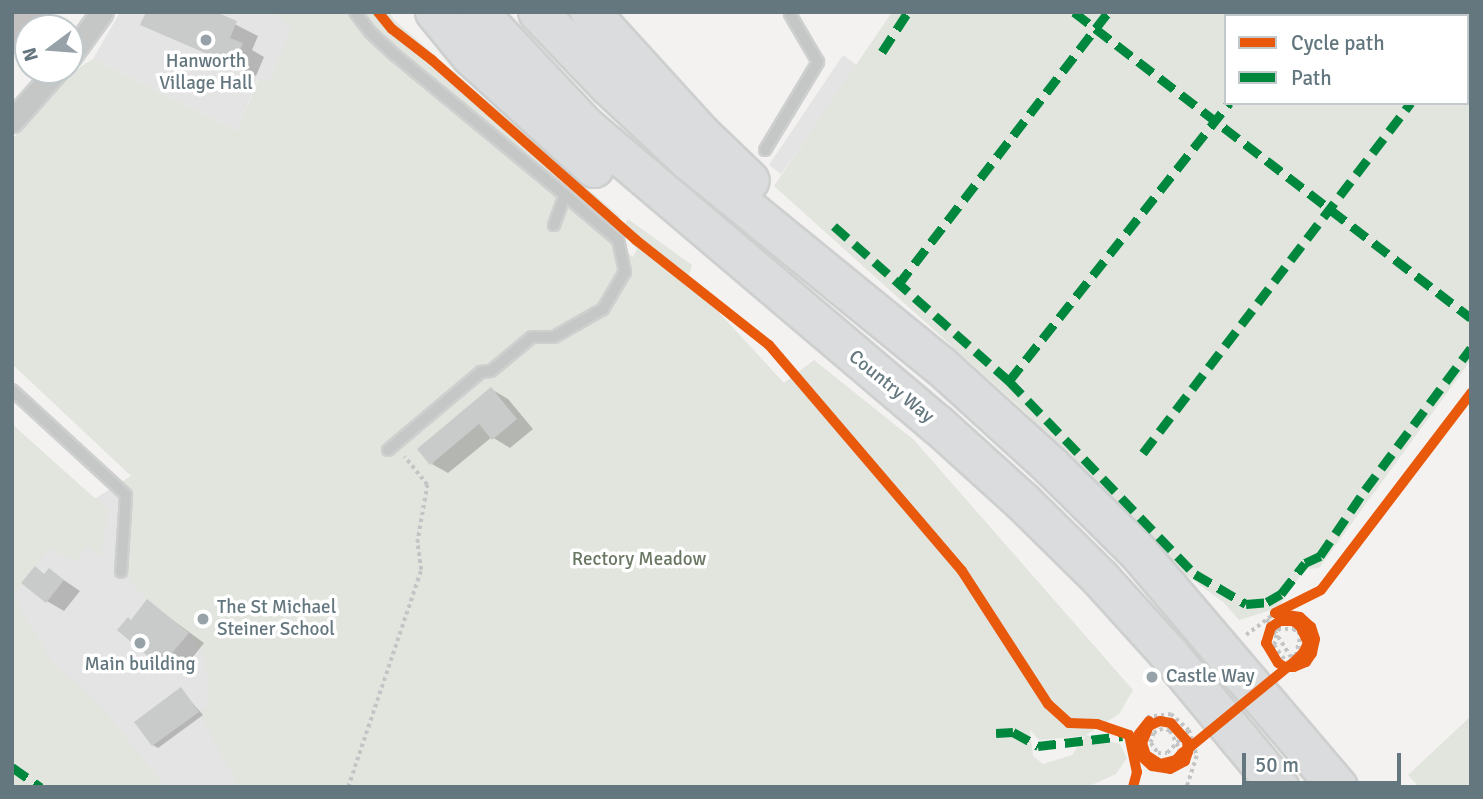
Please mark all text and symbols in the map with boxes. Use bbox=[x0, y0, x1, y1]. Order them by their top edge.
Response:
north arrow bbox=[14, 14, 84, 84]
legend bbox=[1224, 14, 1469, 105]
text: Cycle path bbox=[1291, 30, 1385, 56]
marker: Hanworth Village Hall bbox=[198, 32, 214, 48]
text: N bbox=[17, 45, 44, 64]
place label: Hanworth Village Hall bbox=[159, 51, 253, 95]
text: Path bbox=[1291, 65, 1332, 91]
street label: Country Way bbox=[844, 346, 938, 428]
park label: Rectory Meadow bbox=[572, 549, 706, 571]
place label: The St Michael Steiner School bbox=[217, 597, 336, 641]
marker: The St Michael Steiner School bbox=[195, 611, 211, 627]
marker: Main building bbox=[132, 635, 148, 651]
place label: Main building bbox=[84, 654, 196, 676]
place label: Castle Way bbox=[1166, 666, 1255, 688]
marker: Castle Way bbox=[1144, 669, 1160, 685]
scale bar bbox=[1245, 740, 1404, 784]
text: 50 m bbox=[1255, 752, 1299, 778]

